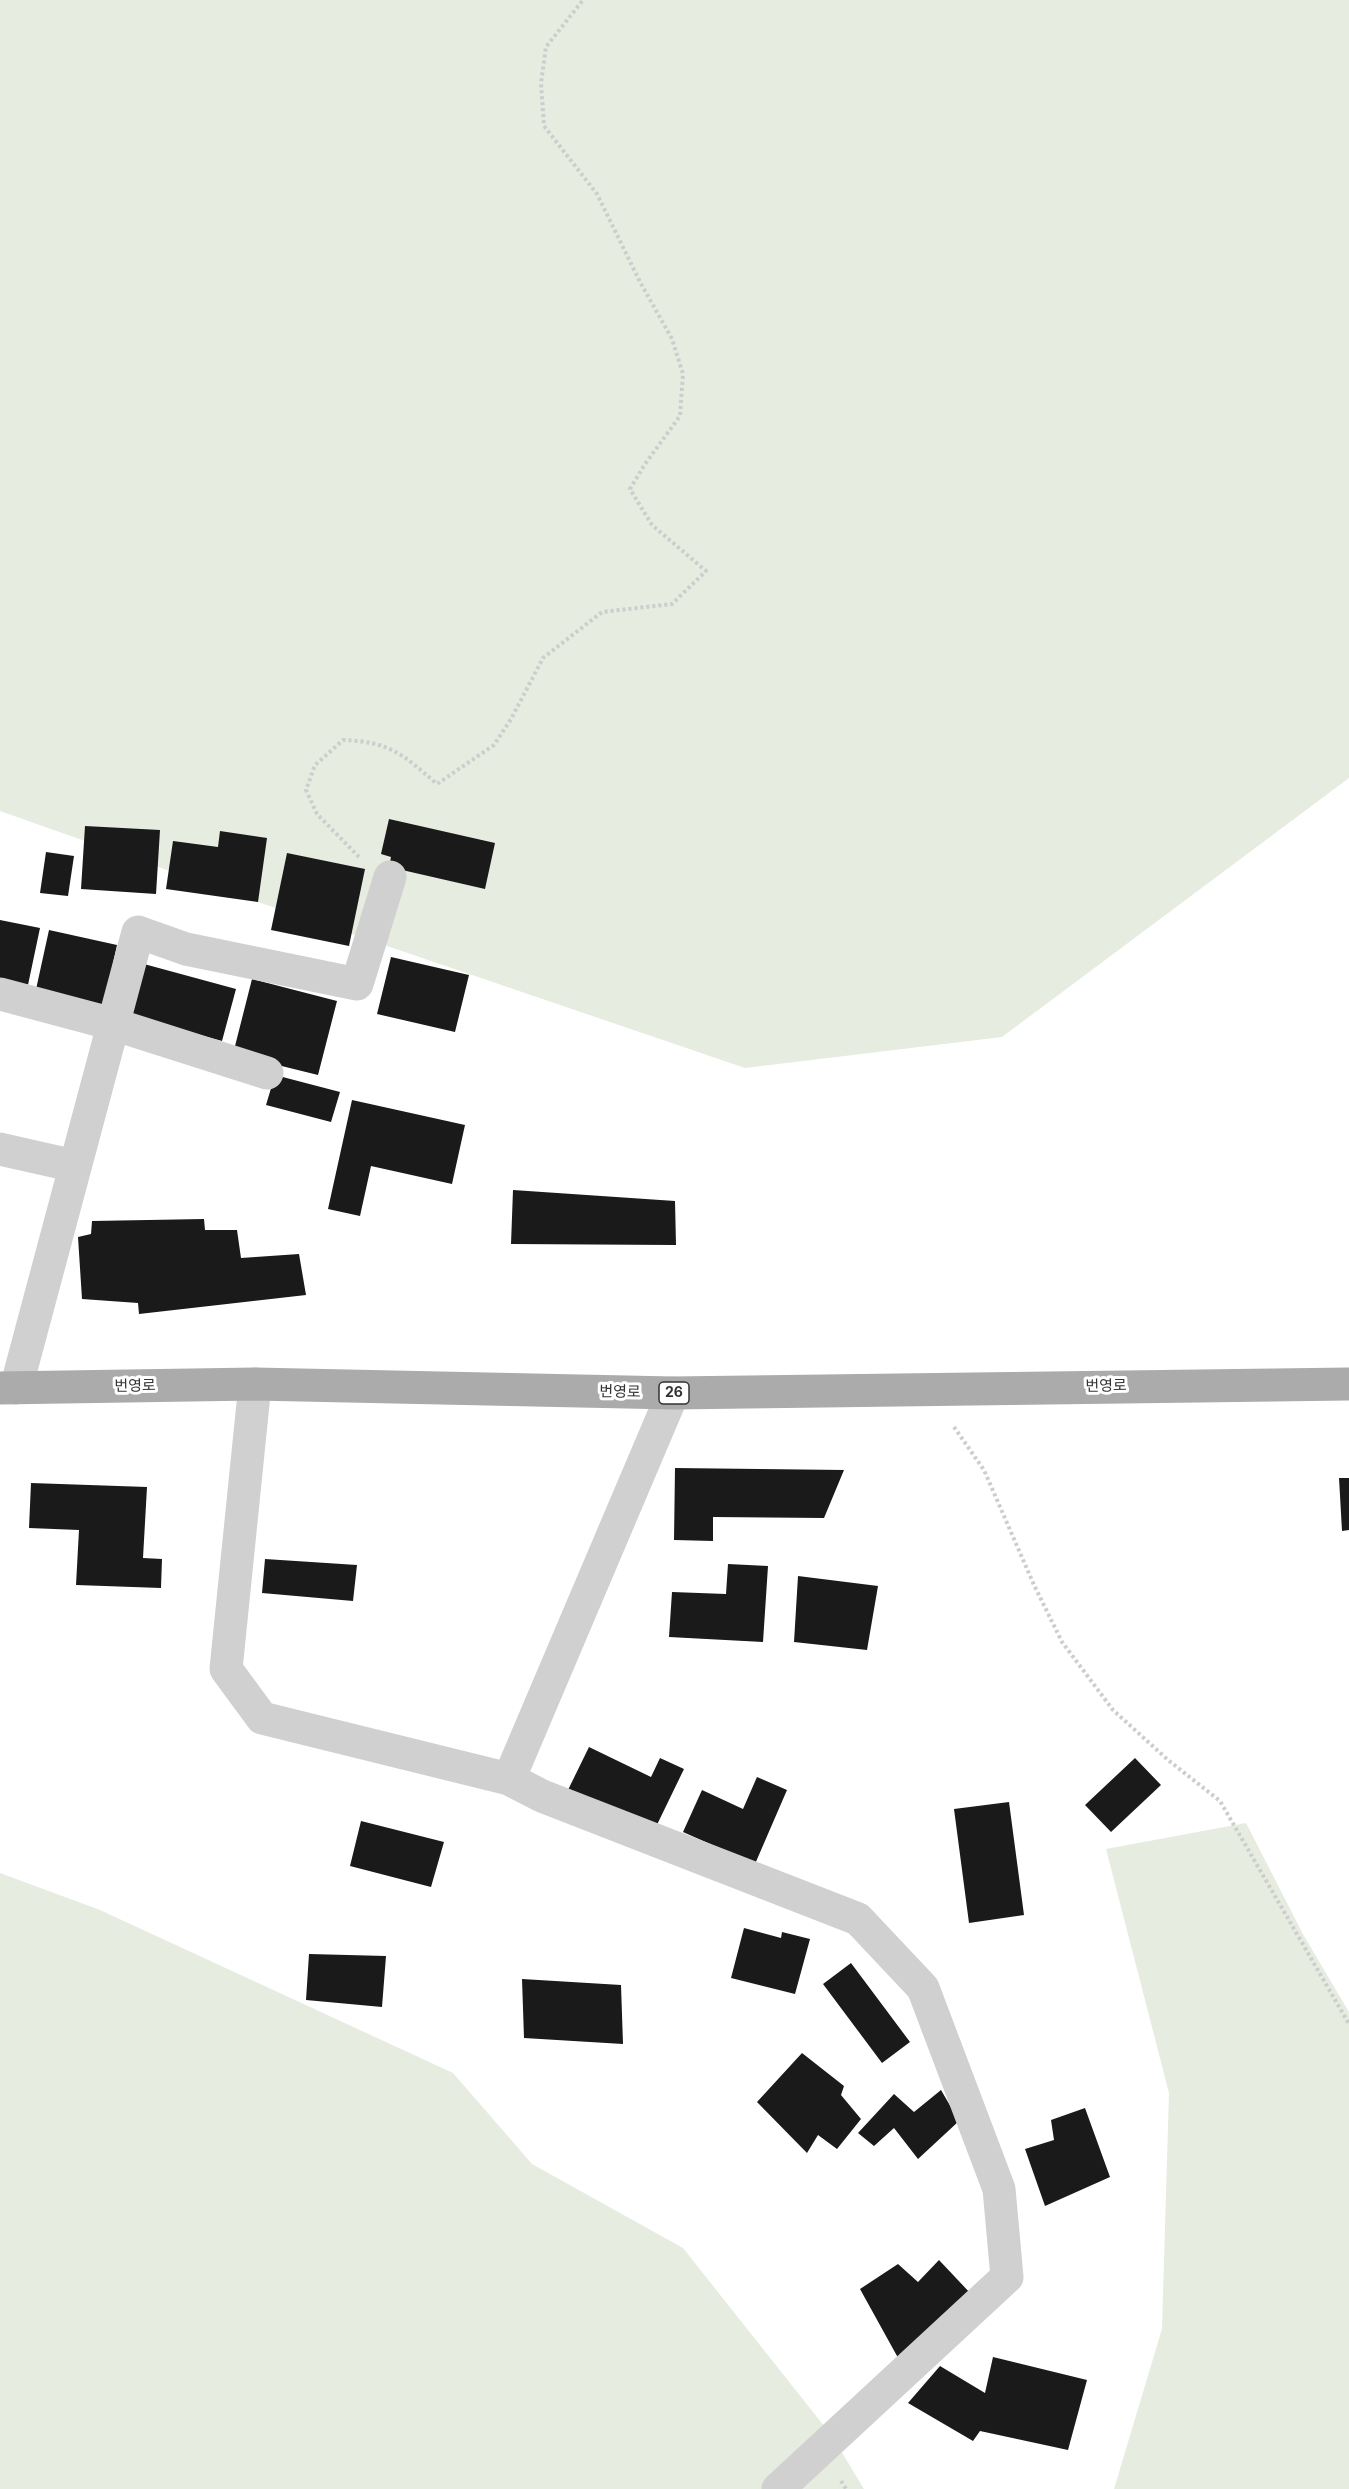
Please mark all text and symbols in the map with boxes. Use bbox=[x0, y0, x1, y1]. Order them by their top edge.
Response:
street label: 번영로 bbox=[114, 1377, 156, 1395]
street label: 번영로 bbox=[1085, 1377, 1127, 1395]
road number: 26 bbox=[659, 1382, 689, 1404]
street label: 번영로 bbox=[599, 1383, 641, 1401]

